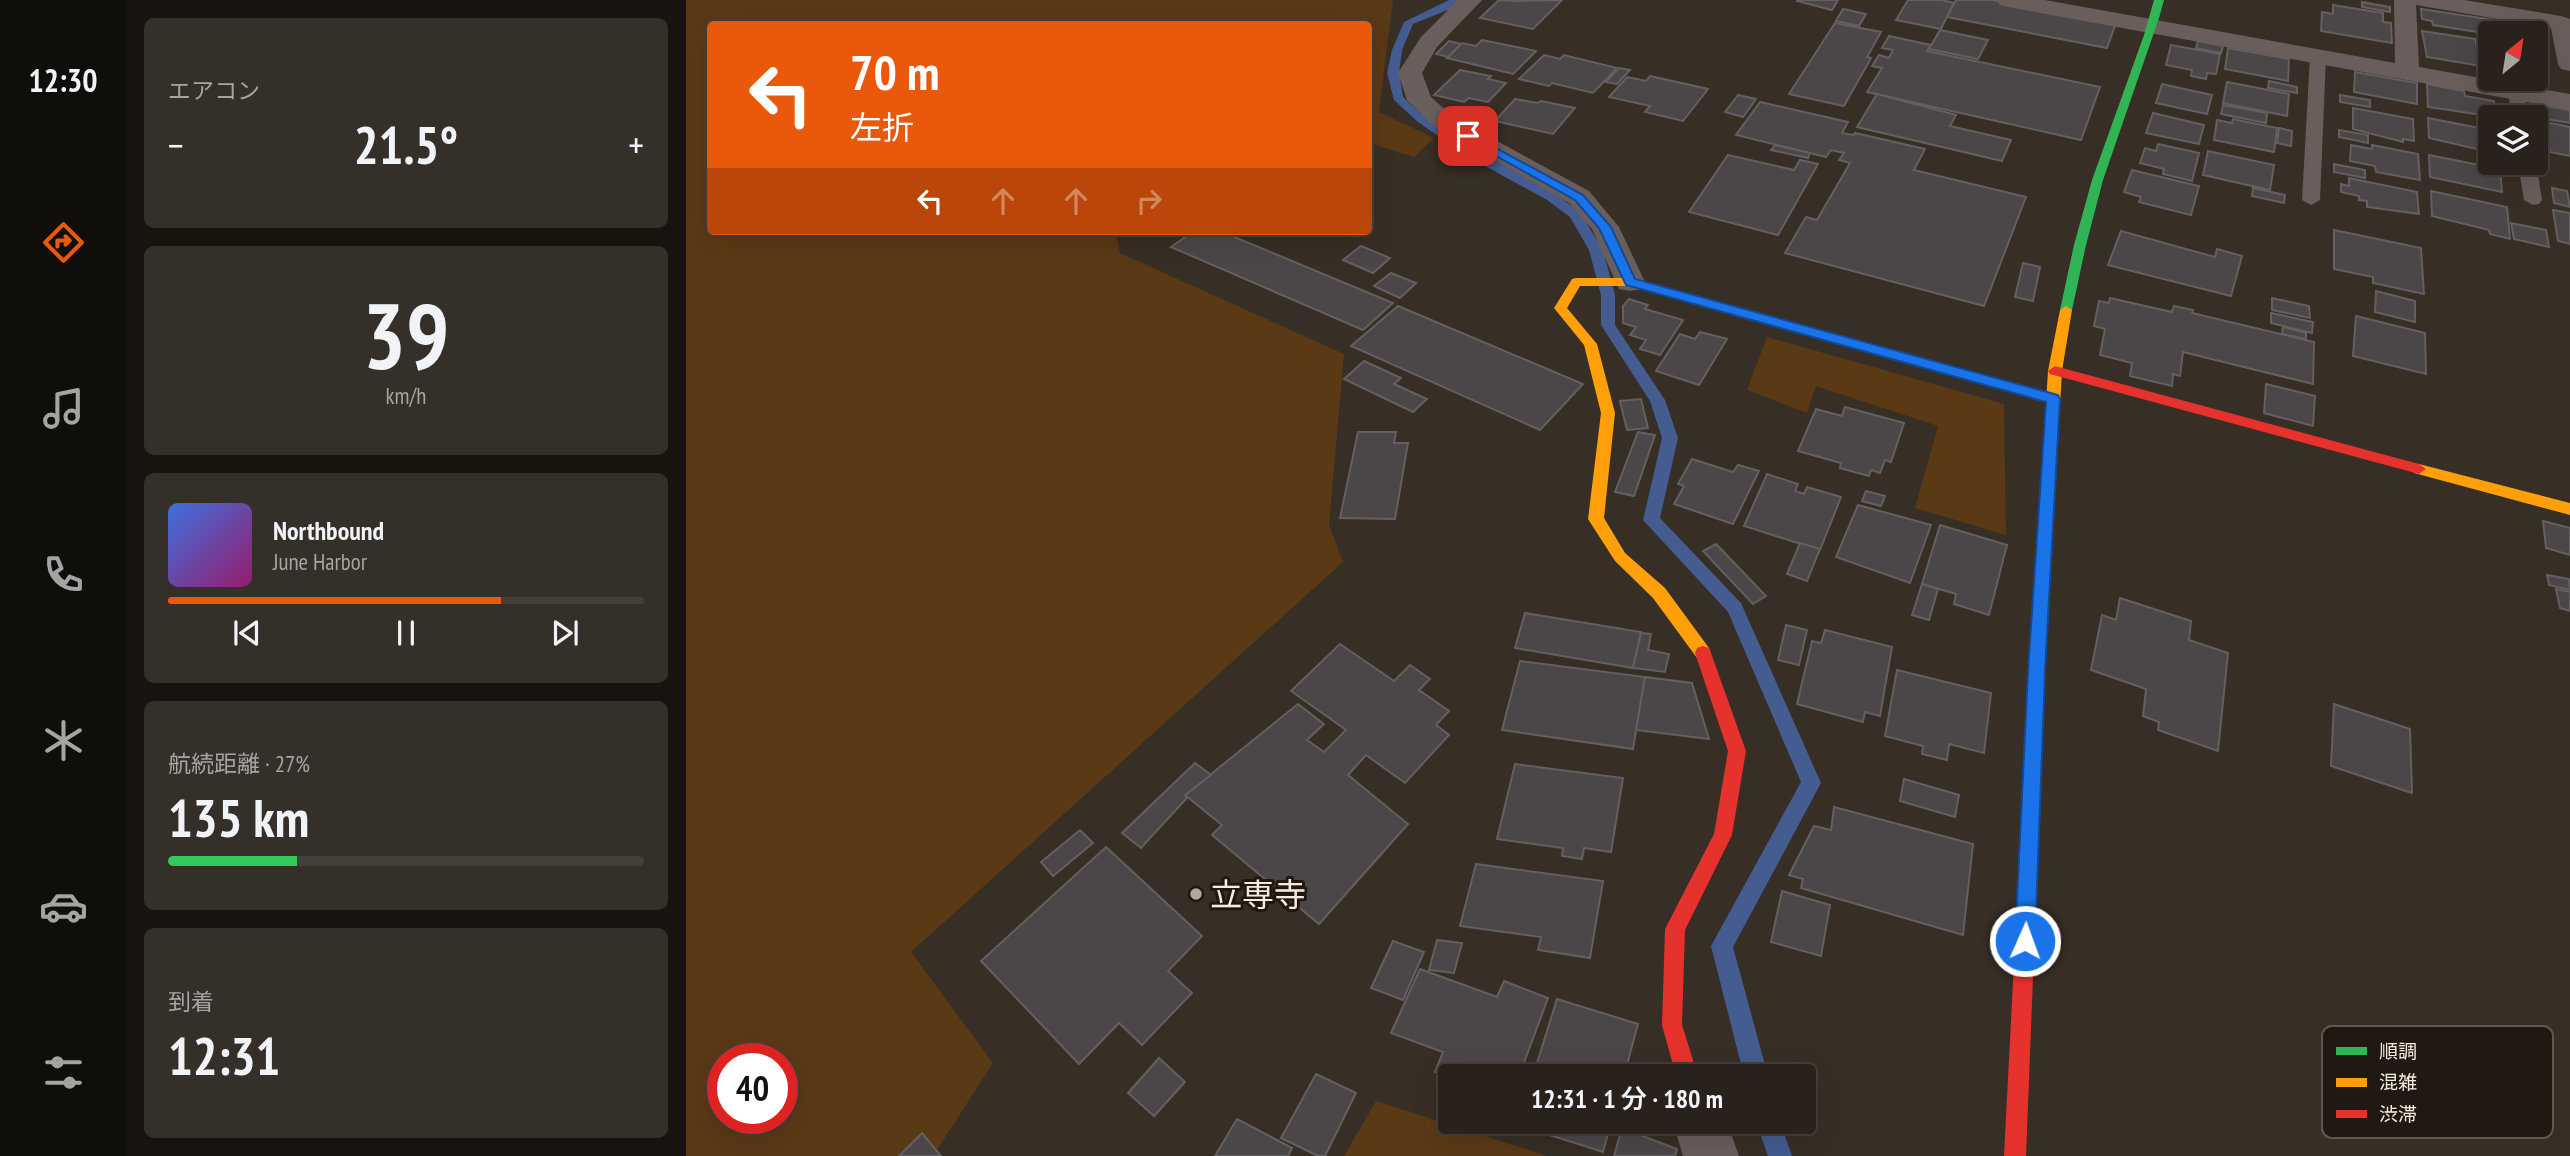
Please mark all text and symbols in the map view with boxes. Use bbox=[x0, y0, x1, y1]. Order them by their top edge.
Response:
north arrow bbox=[2478, 21, 2548, 91]
map controls bbox=[2478, 21, 2548, 175]
text: 70 m bbox=[850, 40, 939, 104]
icon: left bbox=[735, 49, 826, 140]
text: 12:30 bbox=[28, 59, 98, 101]
text: エアコン bbox=[168, 76, 260, 105]
button: layers bbox=[2478, 105, 2548, 175]
text: 左折 bbox=[850, 106, 914, 148]
pin bbox=[1438, 106, 1498, 166]
text: 21.5° bbox=[354, 111, 458, 178]
icon: arrive bbox=[1449, 117, 1487, 155]
text: − bbox=[168, 120, 184, 169]
text: + bbox=[628, 120, 644, 169]
icon: left bbox=[911, 182, 949, 220]
icon: ahead bbox=[984, 182, 1022, 220]
icon: ahead bbox=[1057, 182, 1095, 220]
icon: right bbox=[1130, 182, 1168, 220]
icon: directions bbox=[39, 218, 88, 267]
text: 39 bbox=[363, 276, 450, 394]
text: km/h bbox=[386, 381, 426, 410]
icon: music bbox=[39, 384, 88, 433]
text: Northbound bbox=[273, 514, 384, 547]
text: June Harbor bbox=[273, 547, 367, 576]
icon: phone bbox=[39, 550, 88, 599]
icon: previous bbox=[228, 614, 266, 652]
icon: pause bbox=[387, 614, 425, 652]
icon: next bbox=[546, 614, 584, 652]
icon: climate bbox=[39, 716, 88, 765]
text: 航続距離 · 27% bbox=[168, 749, 310, 778]
text: 135 km bbox=[168, 784, 309, 851]
place label: 立専寺 bbox=[1210, 873, 1306, 915]
icon: car bbox=[39, 882, 88, 931]
marker: 立専寺 bbox=[1188, 886, 1204, 902]
position arrow bbox=[1988, 904, 2062, 978]
text: 到着 bbox=[168, 987, 214, 1016]
text: 12:31 bbox=[168, 1022, 280, 1089]
legend bbox=[2322, 1026, 2553, 1138]
text: 順調 bbox=[2379, 1039, 2417, 1063]
speed limit sign: 40 bbox=[707, 1043, 798, 1134]
icon: filters bbox=[39, 1048, 88, 1097]
text: 混雑 bbox=[2379, 1070, 2417, 1094]
text: 12:31 · 1 分 · 180 m bbox=[1531, 1082, 1723, 1115]
text: 渋滞 bbox=[2379, 1102, 2417, 1126]

